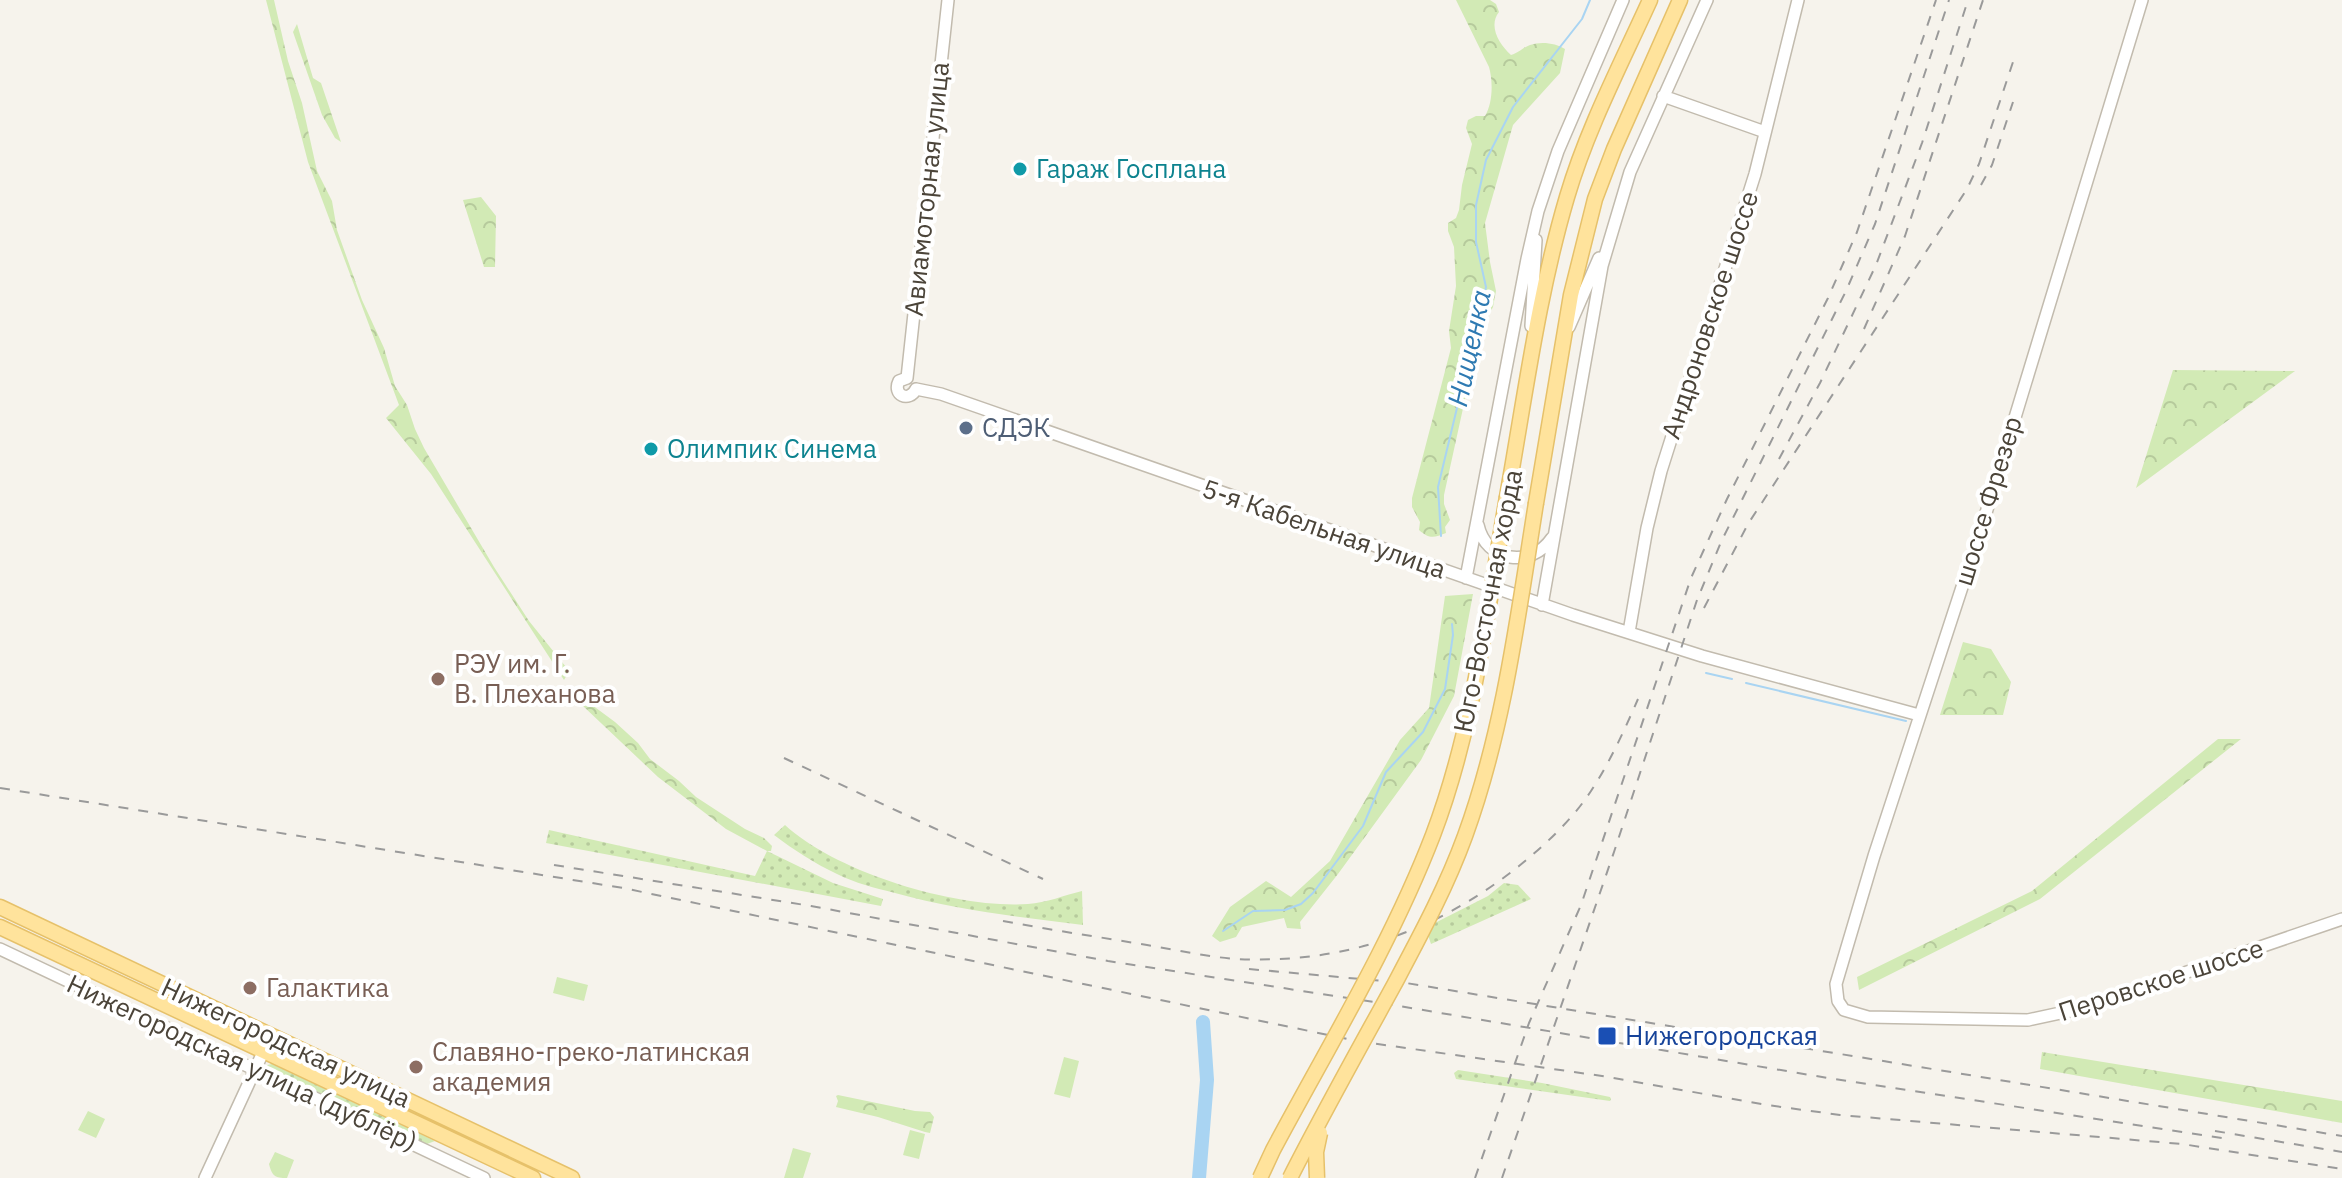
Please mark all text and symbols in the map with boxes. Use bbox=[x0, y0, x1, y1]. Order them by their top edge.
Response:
street label: Авиамоторная улица bbox=[896, 60, 956, 318]
place label: Гараж Госплана bbox=[1036, 151, 1227, 185]
marker: Гараж Госплана bbox=[1011, 160, 1029, 178]
street label: Андроновское шоссе bbox=[1653, 186, 1765, 443]
water label: Нищенка bbox=[1438, 286, 1499, 410]
place label: СДЭК bbox=[982, 410, 1051, 444]
street label: шоссе Фрезер bbox=[1945, 412, 2029, 589]
marker: СДЭК bbox=[957, 419, 975, 437]
place label: Олимпик Синема bbox=[667, 431, 877, 465]
marker: Олимпик Синема bbox=[642, 440, 660, 458]
street label: Юго-Восточная хорда bbox=[1445, 466, 1529, 735]
street label: 5-я Кабельная улица bbox=[1198, 470, 1451, 586]
place label: РЭУ им. Г. В. Плеханова bbox=[454, 646, 616, 710]
marker: РЭУ им. Г. В. Плеханова bbox=[429, 670, 447, 688]
street label: Перовское шоссе bbox=[2054, 930, 2268, 1028]
street label: Нижегородская улица (дублёр) bbox=[62, 966, 423, 1158]
street label: Нижегородская улица bbox=[156, 969, 417, 1115]
place label: Галактика bbox=[266, 970, 389, 1004]
marker: Галактика bbox=[241, 979, 259, 997]
place label: Нижегородская bbox=[1625, 1018, 1818, 1052]
marker: Нижегородская bbox=[1596, 1025, 1618, 1047]
place label: Славяно-греко-латинская академия bbox=[432, 1034, 750, 1098]
marker: Славяно-греко-латинская академия bbox=[407, 1058, 425, 1076]

